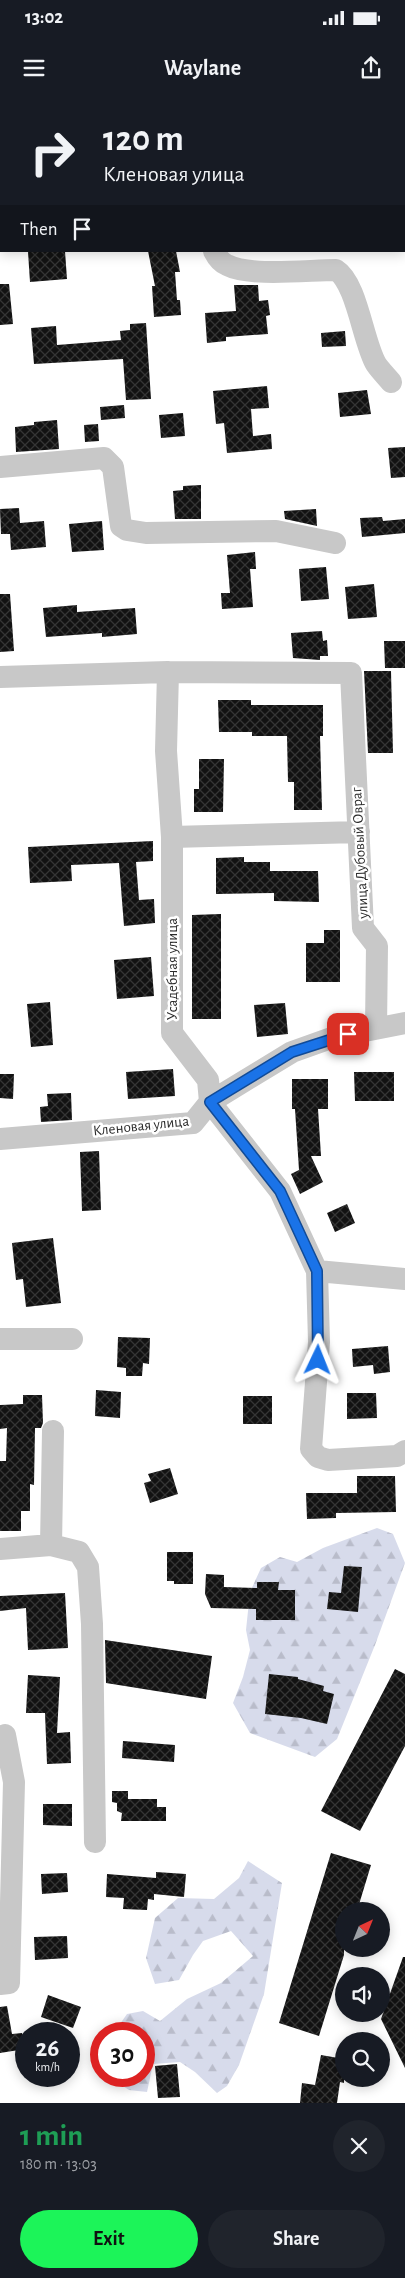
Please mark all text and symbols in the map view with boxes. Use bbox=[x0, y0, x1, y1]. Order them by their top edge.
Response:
text: 13:02 bbox=[25, 8, 63, 27]
icon: menu bbox=[20, 54, 48, 82]
icon: share bbox=[357, 54, 385, 82]
text: Waylane bbox=[164, 57, 241, 79]
icon: right bbox=[20, 120, 85, 185]
text: 120 m bbox=[103, 122, 184, 157]
text: Кленовая улица bbox=[103, 163, 245, 185]
icon: arrive bbox=[68, 215, 96, 243]
text: Then bbox=[20, 220, 58, 239]
street label: улица Дубовый Овраг bbox=[349, 786, 371, 920]
street label: Усадебная улица bbox=[165, 918, 180, 1020]
pin bbox=[327, 1013, 369, 1055]
icon: arrive bbox=[334, 1020, 362, 1048]
street label: Кленовая улица bbox=[92, 1113, 190, 1139]
position arrow bbox=[291, 1333, 343, 1385]
north arrow bbox=[335, 1902, 390, 1958]
map controls bbox=[335, 1902, 390, 2087]
button: sound bbox=[335, 1967, 390, 2022]
speed limit sign: 30 bbox=[90, 2022, 155, 2087]
button: search bbox=[335, 2032, 390, 2087]
text: 26 bbox=[36, 2036, 59, 2061]
text: km/h bbox=[35, 2061, 60, 2073]
button: close bbox=[333, 2120, 385, 2172]
text: 1 min bbox=[20, 2121, 83, 2151]
text: 180 m · 13:03 bbox=[20, 2156, 97, 2172]
button: Exit bbox=[20, 2210, 198, 2268]
button: Share bbox=[208, 2210, 385, 2268]

